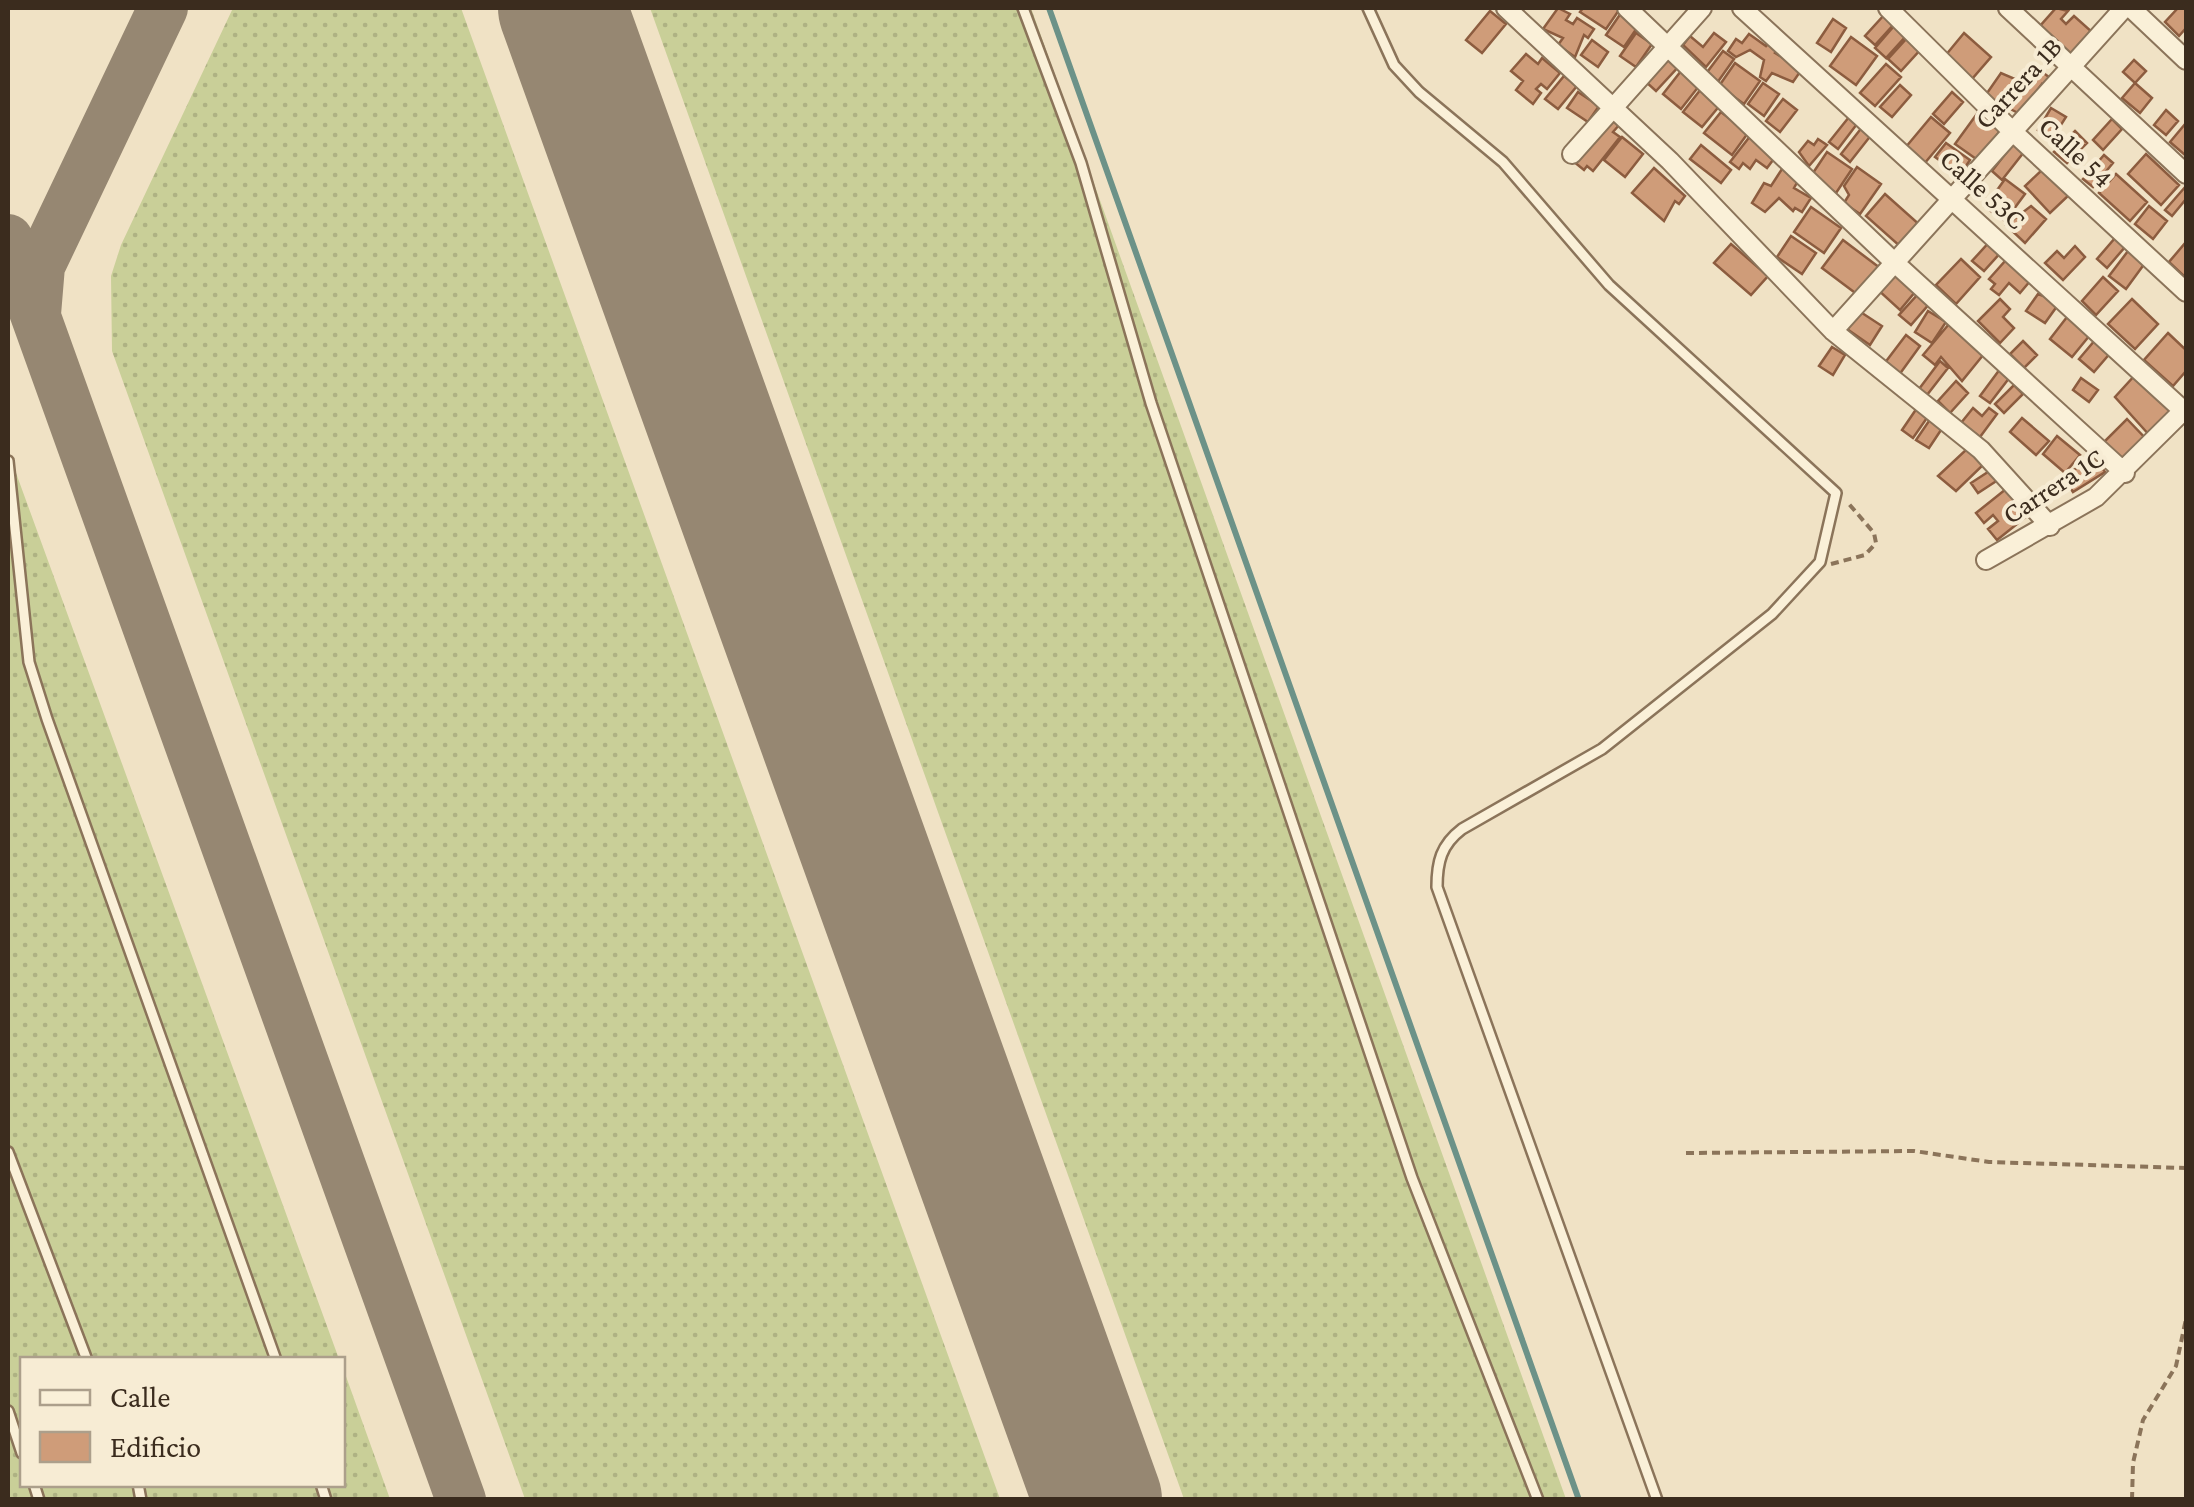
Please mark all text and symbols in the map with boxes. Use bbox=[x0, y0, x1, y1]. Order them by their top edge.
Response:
street label: Carrera 1B bbox=[1968, 31, 2068, 135]
street label: Calle 54 bbox=[2033, 110, 2119, 194]
street label: Calle 53C bbox=[1934, 143, 2032, 235]
street label: Carrera 1C bbox=[1997, 442, 2109, 530]
legend bbox=[20, 1357, 345, 1487]
text: Calle bbox=[110, 1380, 170, 1413]
text: Edificio bbox=[110, 1430, 201, 1463]

